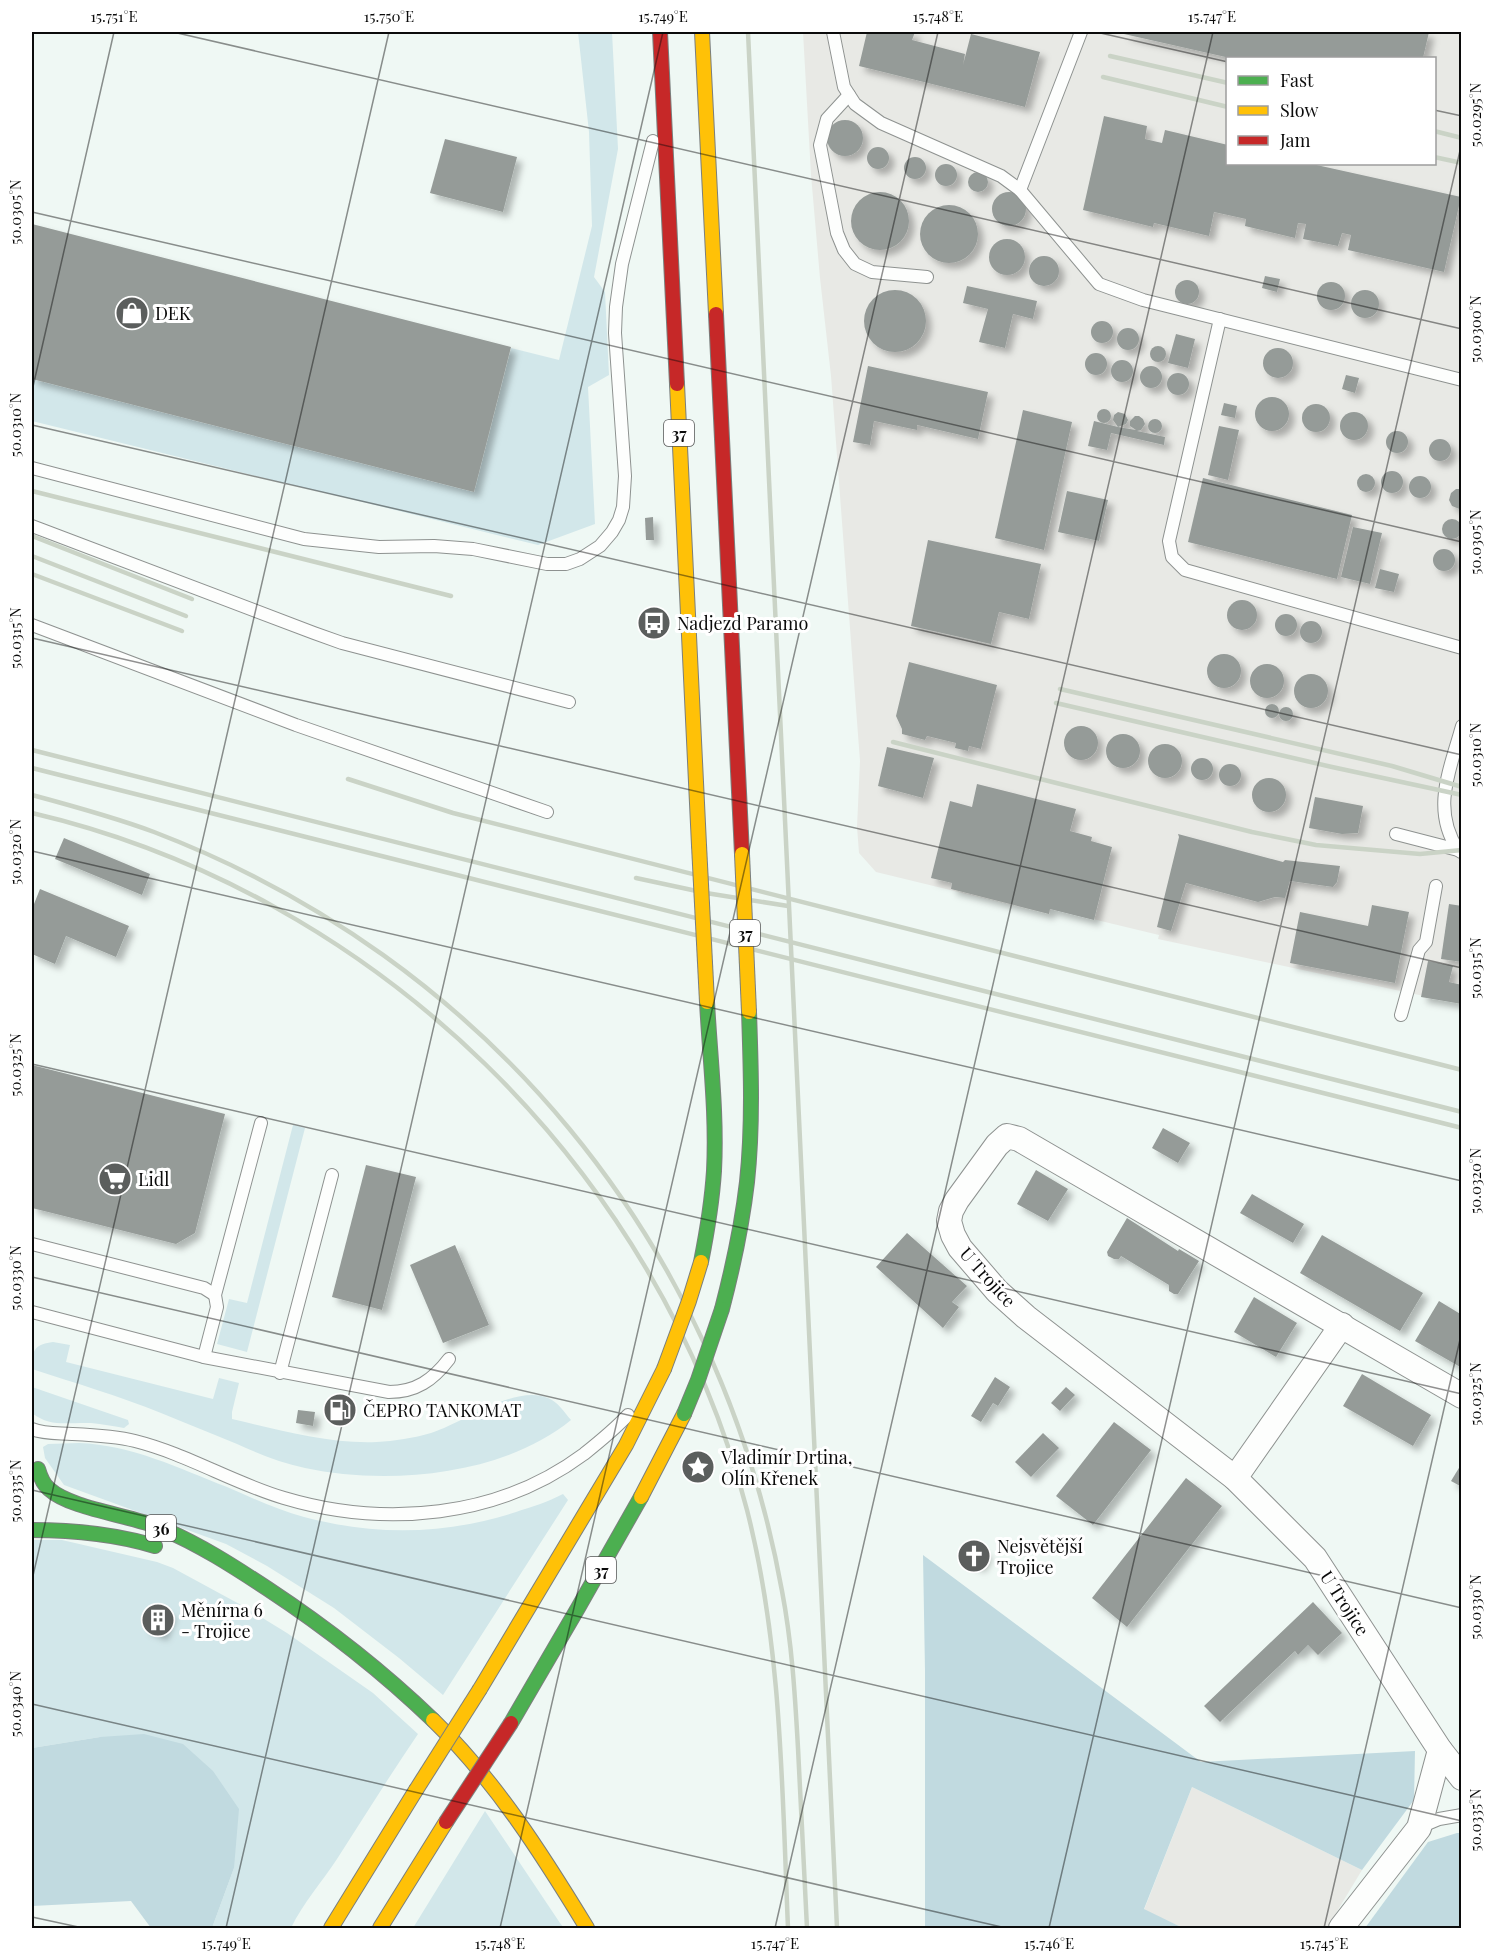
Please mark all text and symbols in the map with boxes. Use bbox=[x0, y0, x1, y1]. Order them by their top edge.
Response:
text: 15.751°E bbox=[90, 6, 138, 26]
text: 15.750°E bbox=[364, 6, 414, 26]
text: 15.749°E bbox=[638, 6, 688, 26]
text: 15.748°E bbox=[913, 6, 963, 26]
text: 15.747°E bbox=[1188, 6, 1236, 26]
legend bbox=[1226, 57, 1436, 165]
text: Fast bbox=[1280, 68, 1314, 92]
text: 50.0295°N bbox=[1465, 82, 1485, 147]
text: Slow bbox=[1280, 98, 1318, 122]
text: Jam bbox=[1279, 128, 1310, 152]
text: 50.0305°N bbox=[5, 179, 25, 245]
shop icon: DEK bbox=[114, 295, 150, 331]
text: 50.0300°N bbox=[1465, 295, 1485, 363]
place label: DEK bbox=[155, 301, 191, 325]
text: 50.0310°N bbox=[5, 392, 25, 457]
road number: 37 bbox=[664, 420, 694, 446]
text: 50.0305°N bbox=[1465, 509, 1485, 575]
bus stop icon: Nadjezd Paramo bbox=[636, 605, 672, 641]
text: 50.0315°N bbox=[5, 607, 25, 669]
place label: Nadjezd Paramo bbox=[677, 611, 808, 635]
text: 50.0310°N bbox=[1465, 722, 1485, 787]
text: 50.0320°N bbox=[5, 819, 25, 885]
road number: 37 bbox=[730, 920, 760, 946]
text: 50.0315°N bbox=[1465, 937, 1485, 999]
text: 50.0325°N bbox=[5, 1033, 25, 1097]
text: 50.0320°N bbox=[1465, 1148, 1485, 1214]
supermarket icon: Lidl bbox=[97, 1161, 133, 1197]
place label: Lidl bbox=[138, 1167, 169, 1191]
street label: U Trojice bbox=[955, 1242, 1021, 1312]
text: 50.0330°N bbox=[5, 1245, 25, 1311]
text: 50.0325°N bbox=[1465, 1362, 1485, 1426]
fuel station icon: ČEPRO TANKOMAT bbox=[322, 1392, 358, 1428]
place label: ČEPRO TANKOMAT bbox=[363, 1398, 521, 1422]
place label: Vladimír Drtina, Olín Křenek bbox=[720, 1445, 853, 1490]
place icon: Vladimír Drtina, Olín Křenek bbox=[680, 1449, 716, 1485]
text: 50.0335°N bbox=[5, 1459, 25, 1523]
road number: 36 bbox=[146, 1515, 176, 1541]
place label: Nejsvětější Trojice bbox=[997, 1534, 1083, 1579]
church icon: Nejsvětější Trojice bbox=[956, 1538, 992, 1574]
road number: 37 bbox=[586, 1557, 616, 1583]
street label: U Trojice bbox=[1315, 1566, 1375, 1640]
text: 50.0330°N bbox=[1465, 1574, 1485, 1640]
place label: Měnírna 6 - Trojice bbox=[181, 1598, 263, 1643]
building icon: Měnírna 6 - Trojice bbox=[140, 1602, 176, 1638]
text: 50.0340°N bbox=[5, 1670, 25, 1737]
text: 50.0335°N bbox=[1465, 1788, 1485, 1852]
text: 15.749°E bbox=[201, 1933, 251, 1953]
text: 15.748°E bbox=[475, 1933, 525, 1953]
text: 15.747°E bbox=[751, 1933, 799, 1953]
text: 15.746°E bbox=[1024, 1933, 1074, 1953]
text: 15.745°E bbox=[1300, 1933, 1348, 1953]

